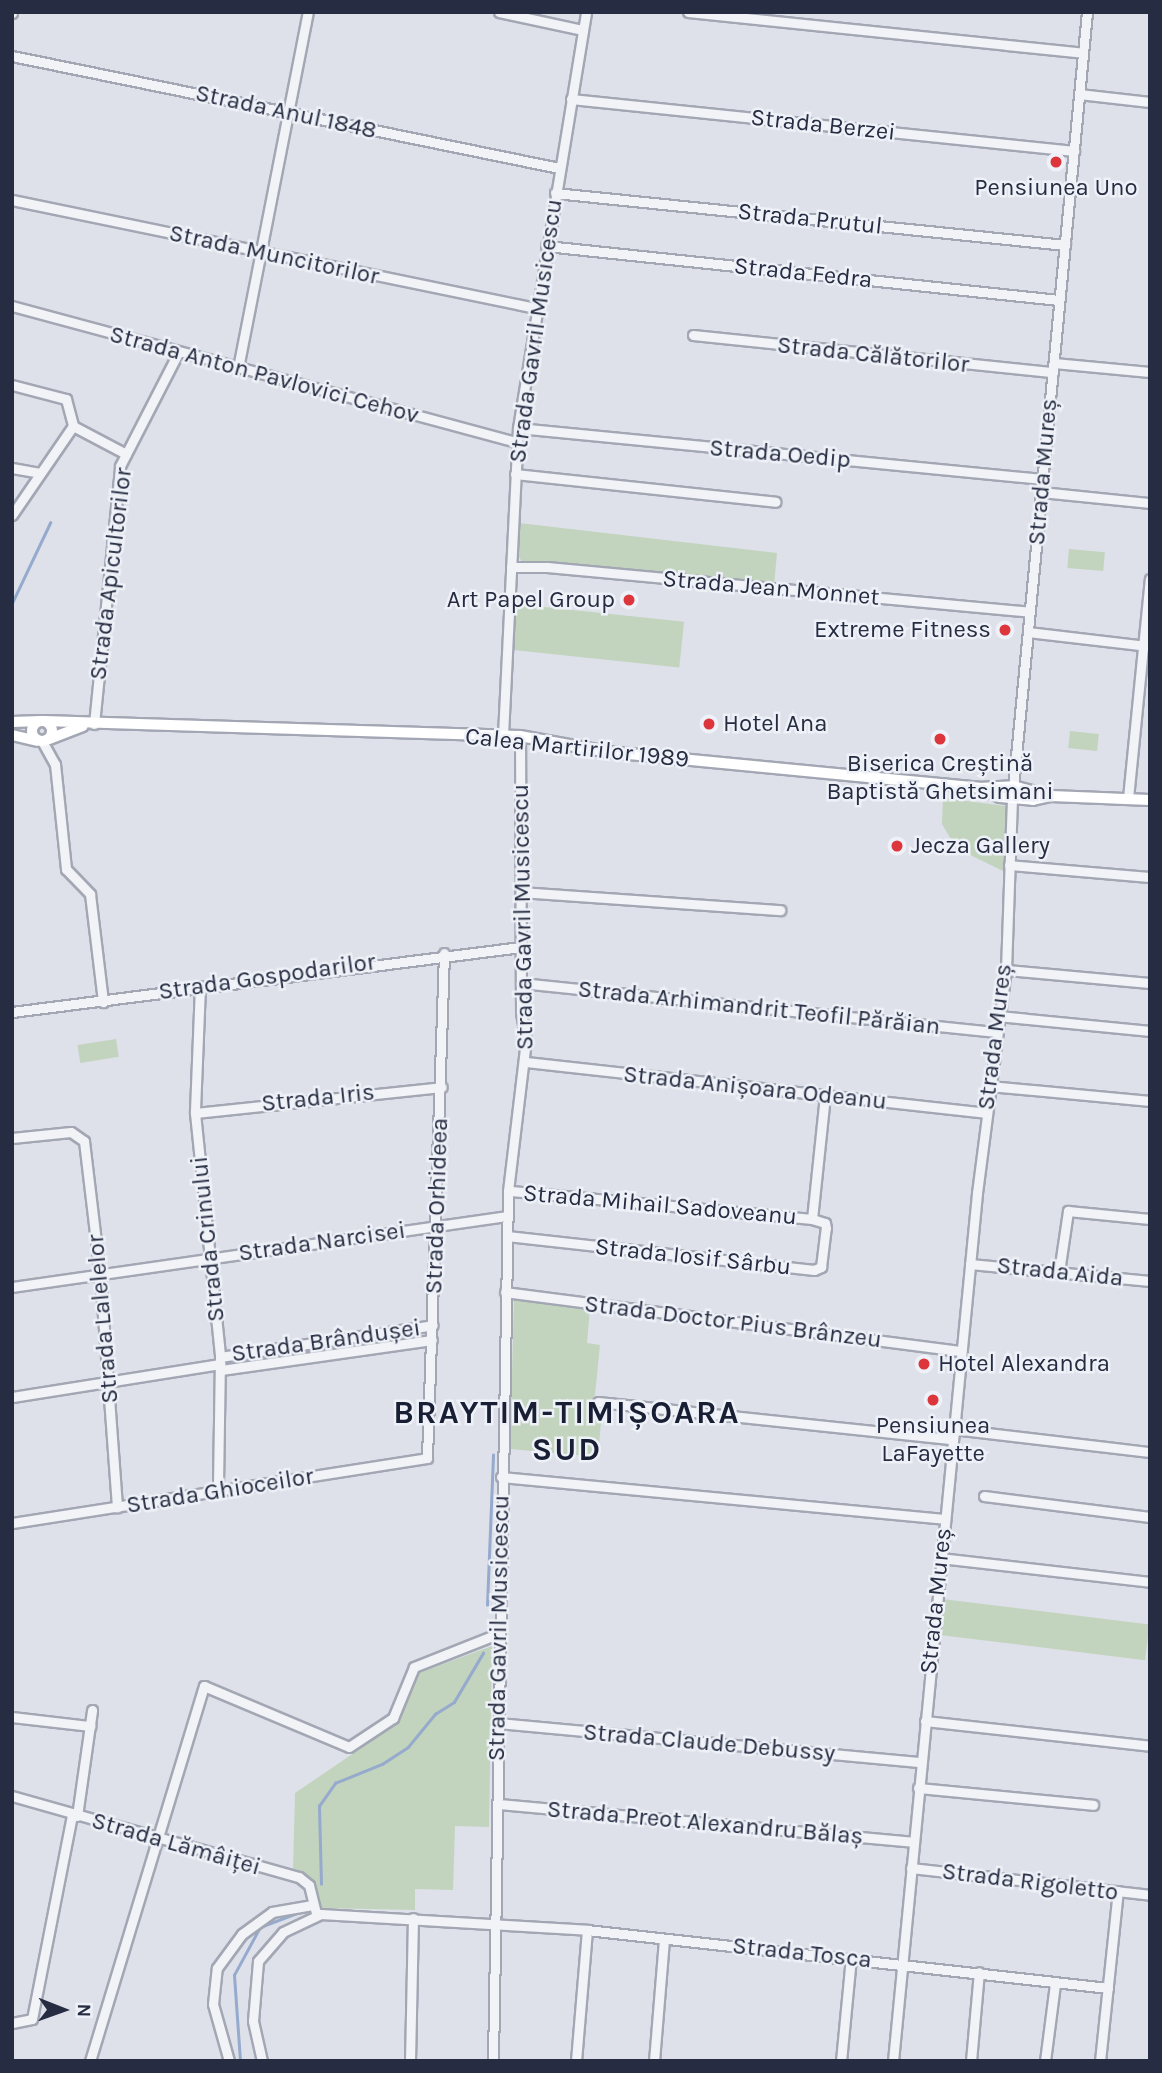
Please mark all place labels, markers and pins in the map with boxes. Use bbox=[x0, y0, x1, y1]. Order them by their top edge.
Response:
marker: Pensiunea Uno bbox=[1048, 154, 1064, 170]
place label: Pensiunea Uno bbox=[974, 174, 1138, 202]
place label: Art Papel Group bbox=[447, 586, 615, 614]
marker: Art Papel Group bbox=[621, 592, 637, 608]
place label: Extreme Fitness bbox=[814, 616, 991, 644]
marker: Extreme Fitness bbox=[997, 622, 1013, 638]
place label: Hotel Ana bbox=[723, 710, 827, 738]
marker: Hotel Ana bbox=[701, 716, 717, 732]
marker: Biserica Creștină Baptistă Ghetsimani bbox=[932, 731, 948, 747]
place label: Biserica Creștină Baptistă Ghetsimani bbox=[826, 750, 1054, 806]
place label: Jecza Gallery bbox=[911, 832, 1050, 860]
marker: Jecza Gallery bbox=[889, 838, 905, 854]
place label: Hotel Alexandra bbox=[938, 1350, 1110, 1378]
marker: Hotel Alexandra bbox=[916, 1356, 932, 1372]
marker: Pensiunea LaFayette bbox=[925, 1392, 941, 1408]
place label: Pensiunea LaFayette bbox=[876, 1412, 990, 1468]

